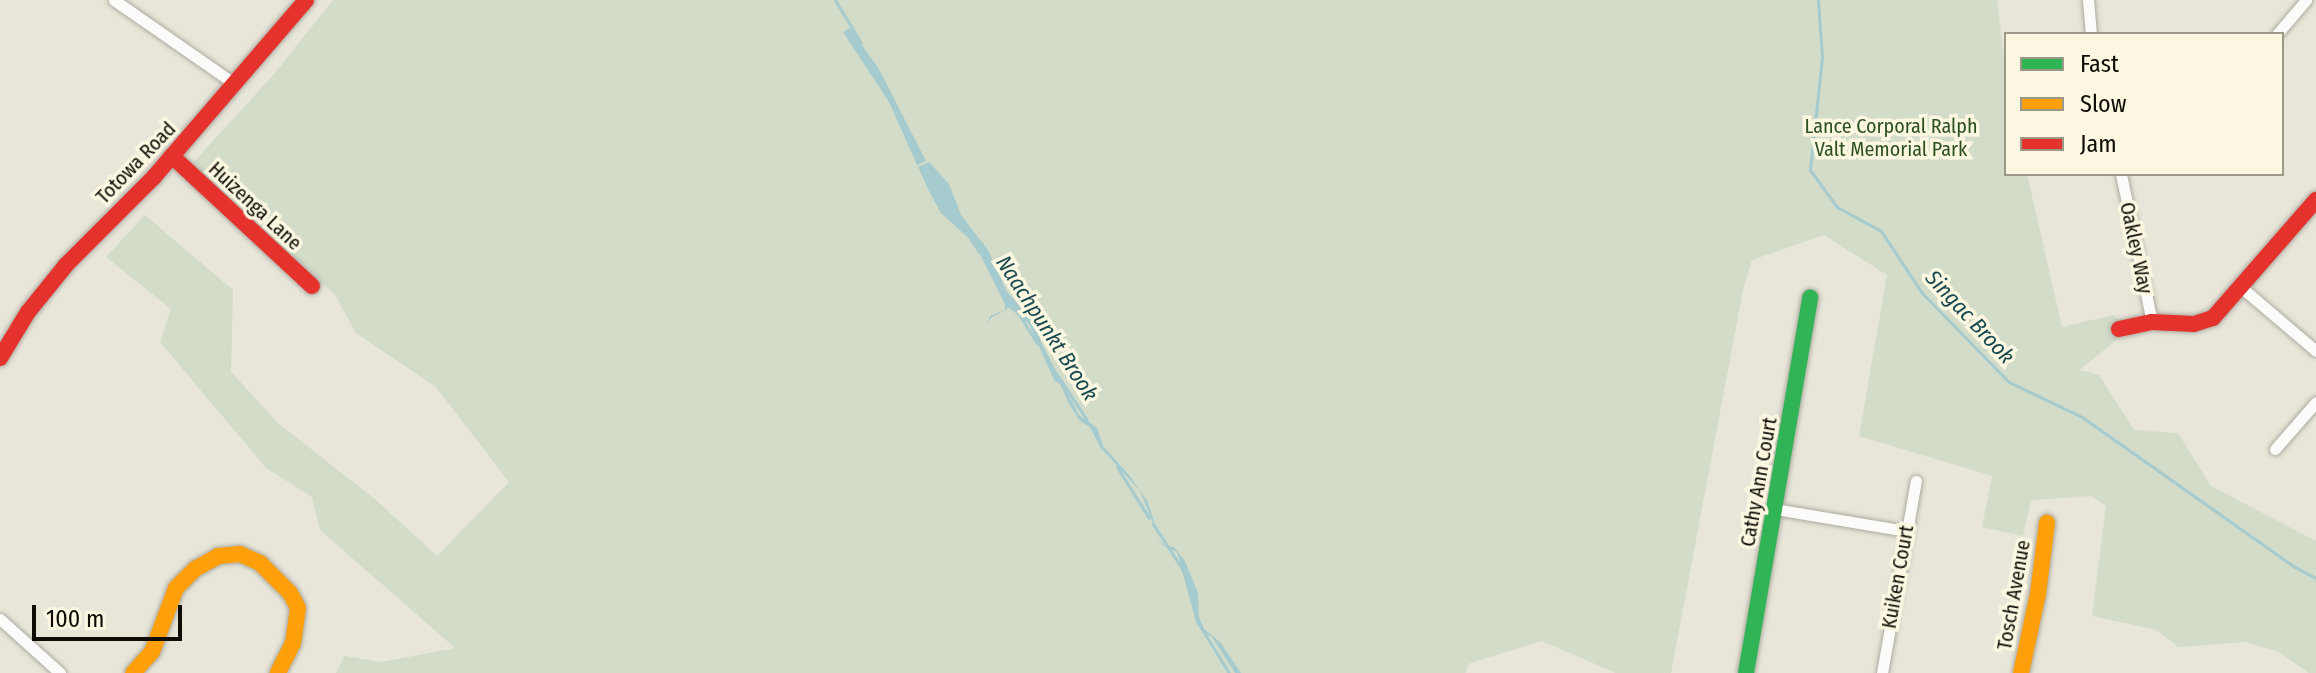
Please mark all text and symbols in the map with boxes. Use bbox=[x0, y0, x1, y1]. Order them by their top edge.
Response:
legend bbox=[2004, 32, 2284, 176]
text: Fast bbox=[2080, 50, 2119, 78]
text: Slow bbox=[2080, 90, 2126, 118]
park label: Lance Corporal Ralph Valt Memorial Park bbox=[1805, 115, 1977, 162]
street label: Totowa Road bbox=[91, 117, 181, 209]
text: Jam bbox=[2080, 130, 2117, 158]
street label: Huizenga Lane bbox=[204, 157, 306, 255]
street label: Oakley Way bbox=[2115, 200, 2157, 296]
water label: Naachpunkt Brook bbox=[990, 250, 1104, 406]
water label: Singac Brook bbox=[1920, 265, 2020, 369]
street label: Cathy Ann Court bbox=[1736, 415, 1782, 549]
street label: Kuiken Court bbox=[1877, 523, 1919, 631]
street label: Tosch Avenue bbox=[1993, 538, 2035, 652]
scale bar bbox=[36, 589, 186, 639]
text: 100 m bbox=[46, 605, 104, 633]

